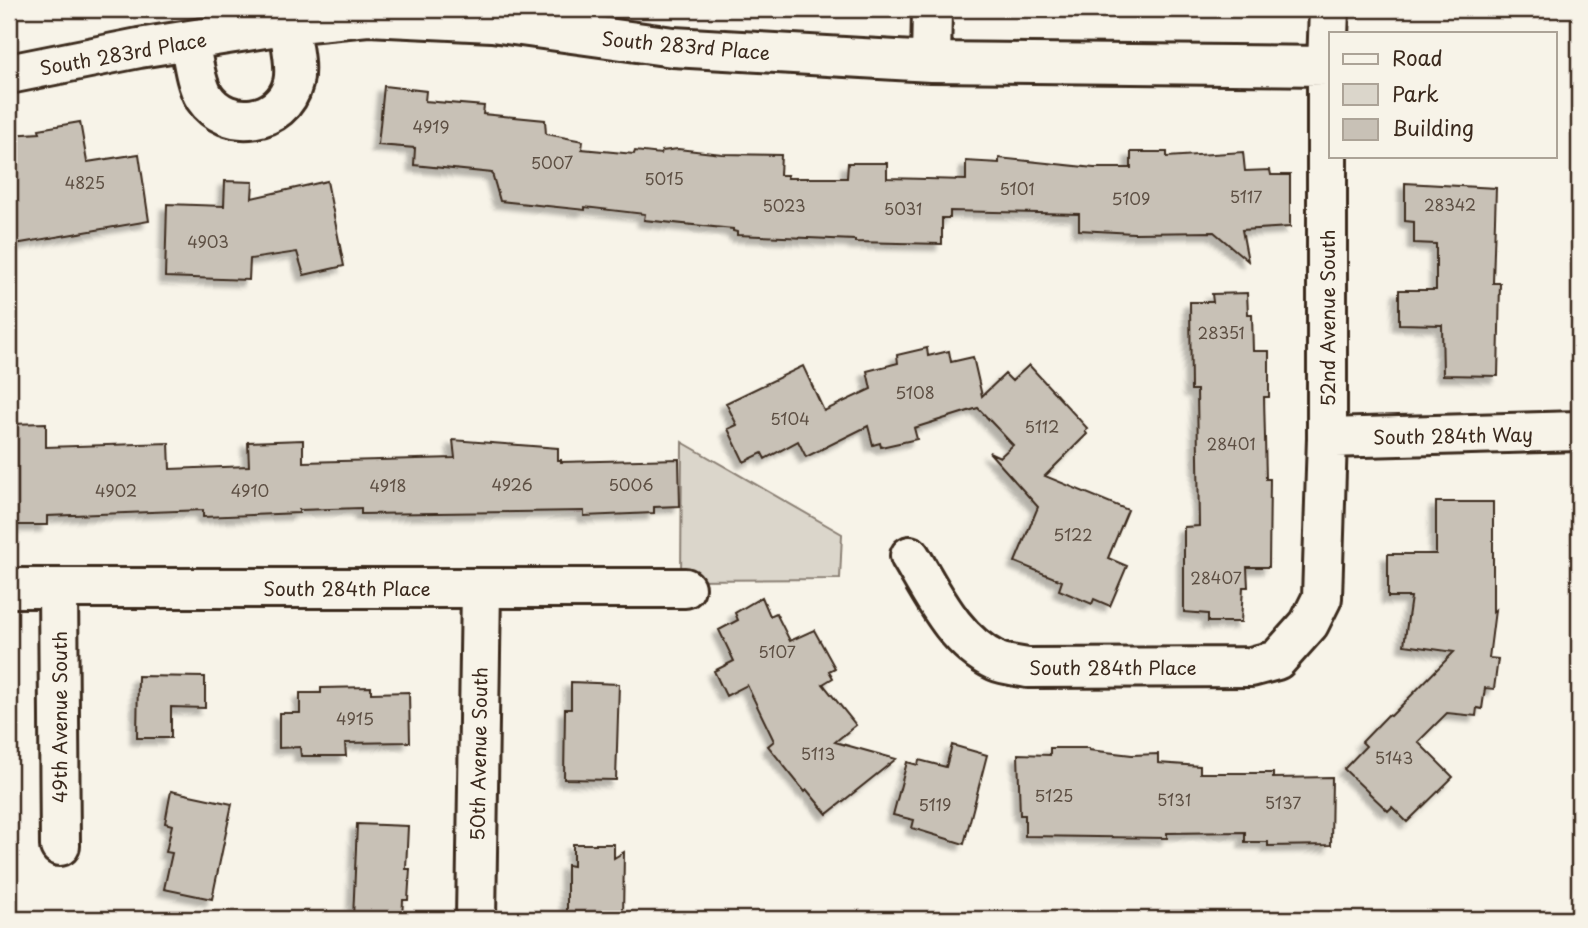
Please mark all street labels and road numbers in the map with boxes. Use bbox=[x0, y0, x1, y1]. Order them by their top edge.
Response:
street label: South 283rd Place bbox=[601, 24, 771, 66]
street label: South 283rd Place bbox=[37, 25, 209, 81]
street label: 52nd Avenue South bbox=[1313, 229, 1341, 407]
street label: South 284th Way bbox=[1373, 420, 1533, 450]
street label: South 284th Place bbox=[263, 574, 431, 602]
street label: 49th Avenue South bbox=[45, 631, 73, 803]
street label: South 284th Place bbox=[1029, 653, 1197, 681]
street label: 50th Avenue South bbox=[462, 667, 494, 841]

